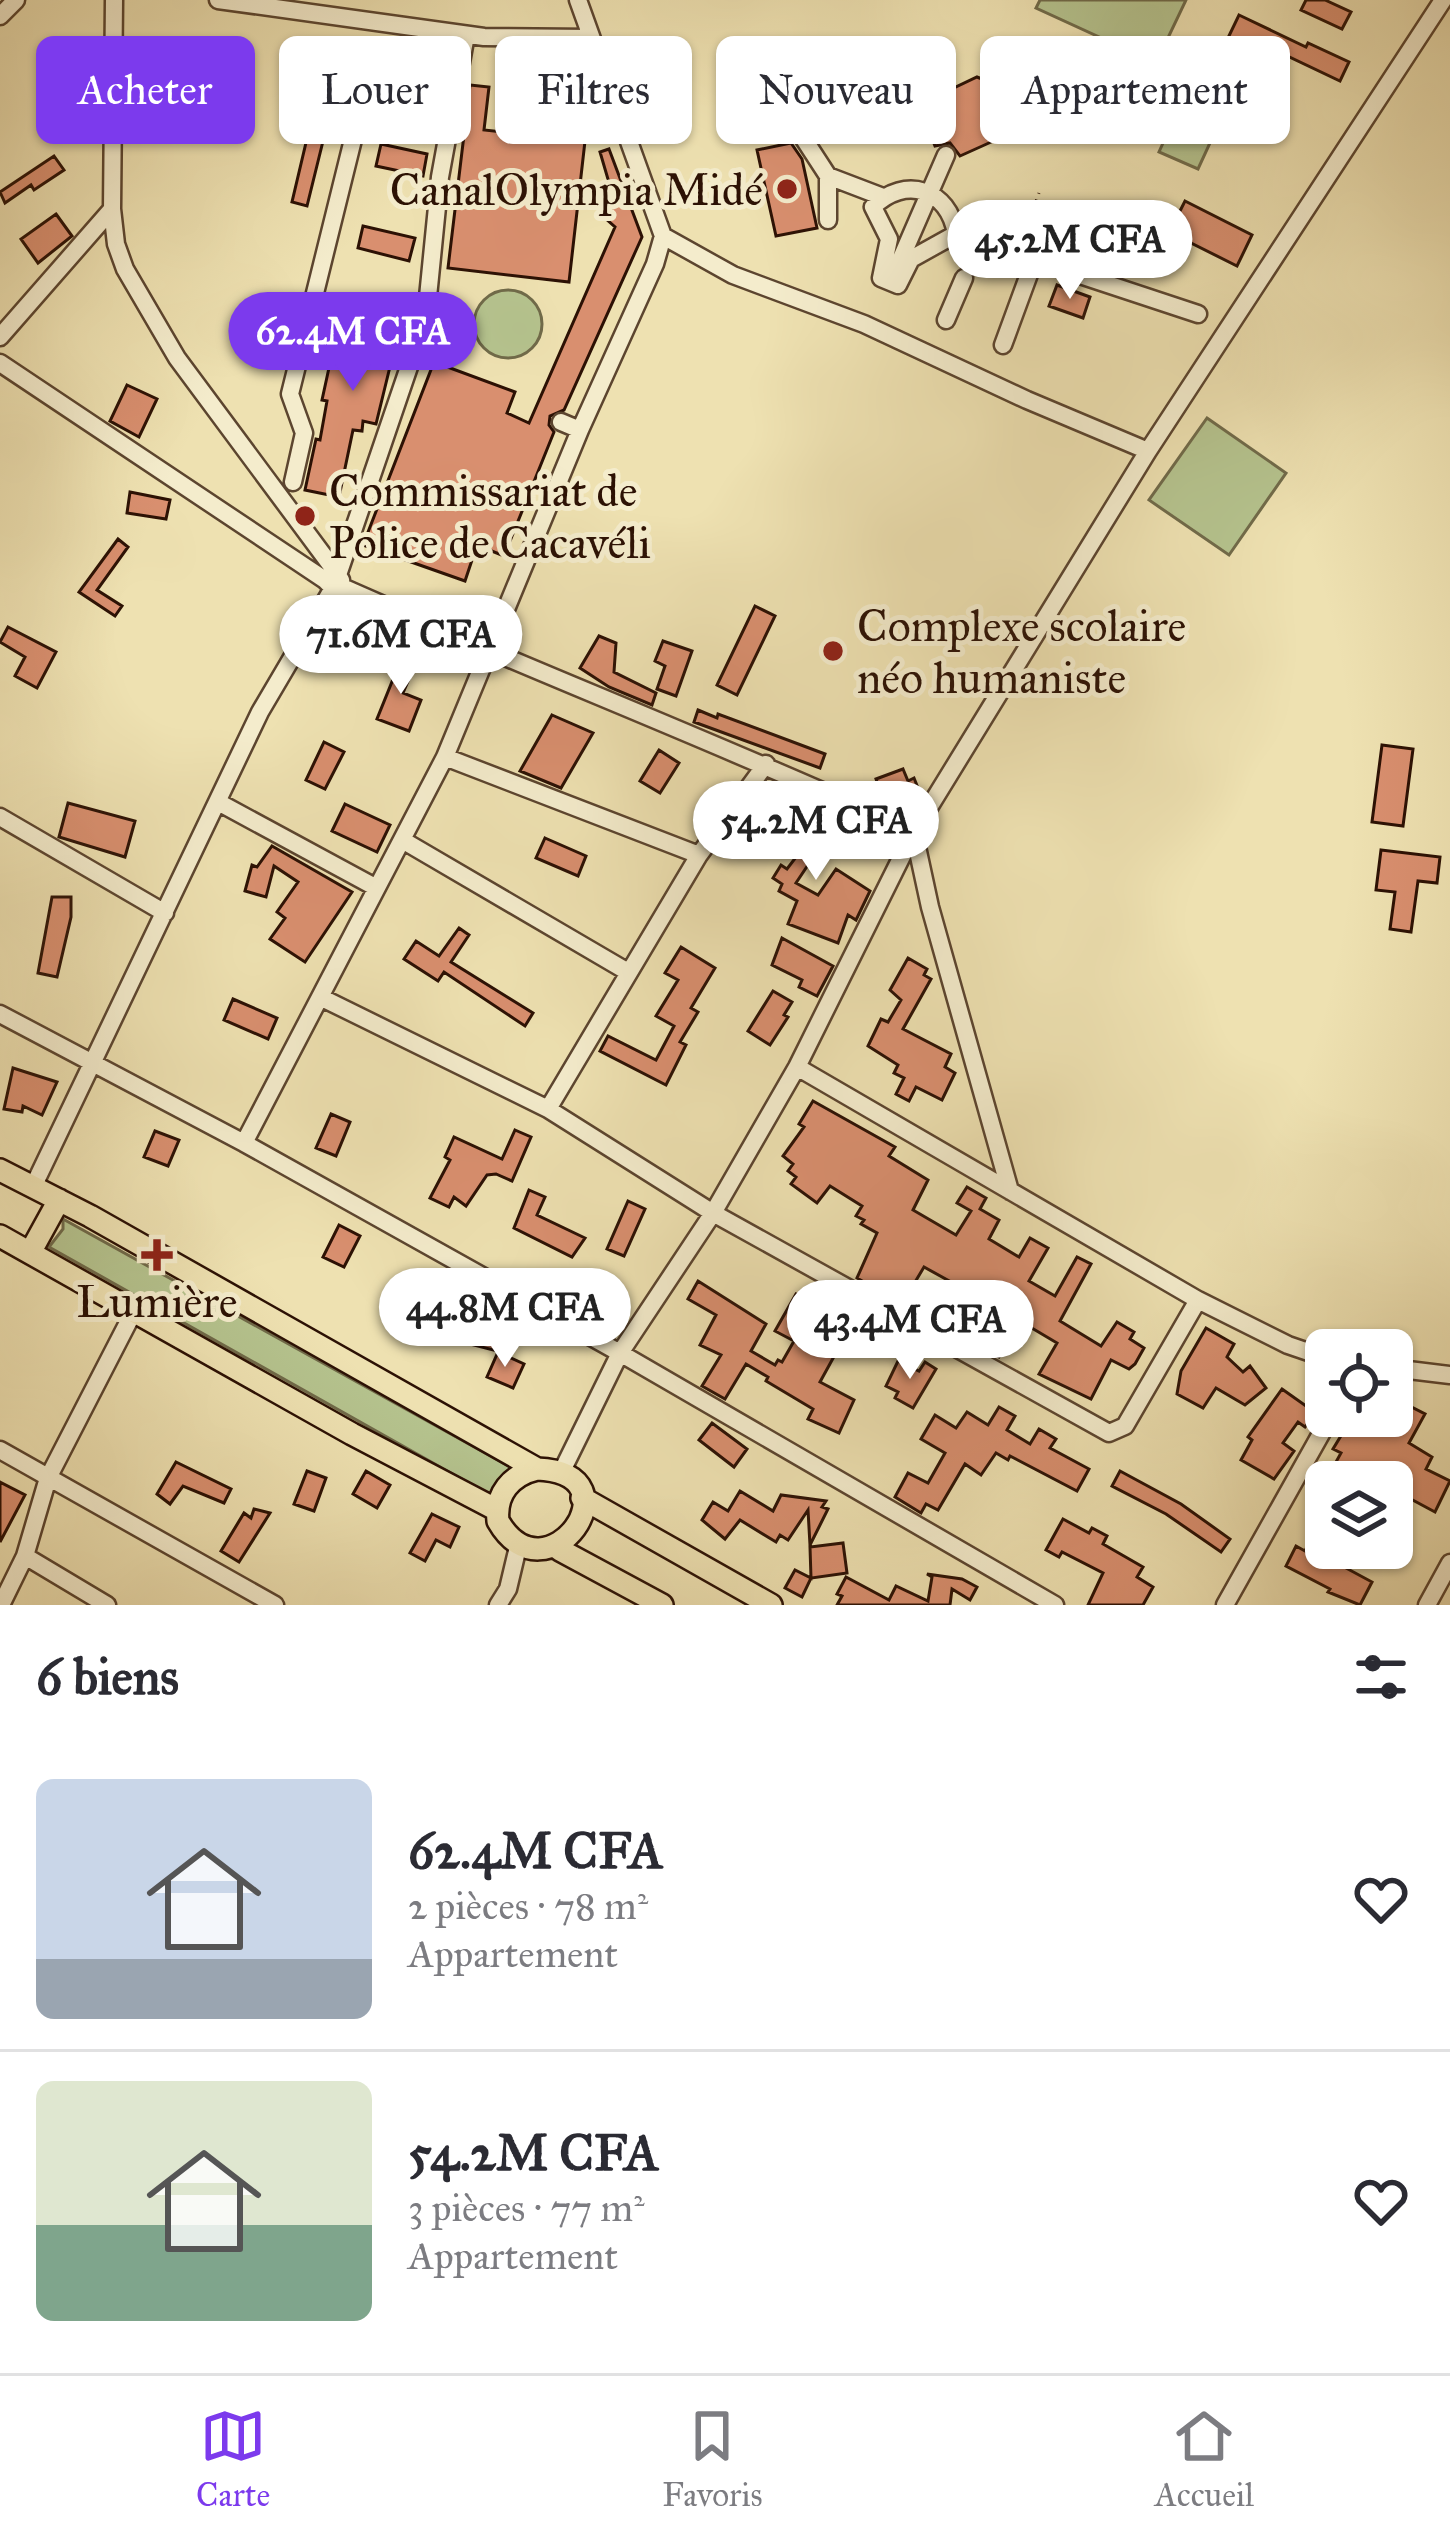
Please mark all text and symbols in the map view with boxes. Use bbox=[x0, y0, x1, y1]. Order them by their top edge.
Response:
chip: Acheter bbox=[36, 36, 255, 144]
chip: Louer bbox=[279, 36, 471, 144]
chip: Filtres bbox=[495, 36, 692, 144]
chip: Nouveau bbox=[716, 36, 956, 144]
chip: Appartement bbox=[980, 36, 1290, 144]
place label: CanalOlympia Midé bbox=[390, 162, 763, 217]
marker: CanalOlympia Midé bbox=[774, 176, 800, 202]
pin: 45.2M CFA bbox=[933, 200, 1207, 302]
text: 45.2M CFA bbox=[974, 215, 1166, 263]
pin: 62.4M CFA bbox=[216, 292, 490, 394]
text: 62.4M CFA bbox=[255, 307, 451, 355]
place label: Commissariat de Police de Cacavéli bbox=[329, 463, 651, 570]
marker: Commissariat de Police de Cacavéli bbox=[292, 503, 318, 529]
pin: 71.6M CFA bbox=[264, 595, 538, 697]
place label: Complexe scolaire néo humaniste bbox=[857, 598, 1186, 705]
text: 71.6M CFA bbox=[306, 610, 496, 658]
marker: Complexe scolaire néo humaniste bbox=[820, 638, 846, 664]
pin: 54.2M CFA bbox=[679, 781, 953, 883]
text: 54.2M CFA bbox=[720, 796, 912, 844]
marker: Lumière bbox=[144, 1242, 170, 1268]
pin: 44.8M CFA bbox=[368, 1268, 642, 1370]
place label: Lumière bbox=[76, 1274, 238, 1329]
pin: 43.4M CFA bbox=[773, 1280, 1047, 1382]
text: 44.8M CFA bbox=[406, 1283, 604, 1331]
text: 43.4M CFA bbox=[814, 1295, 1006, 1343]
map controls bbox=[1305, 1329, 1413, 1569]
button: locate bbox=[1305, 1329, 1413, 1437]
button: layers bbox=[1305, 1461, 1413, 1569]
icon: filters bbox=[1348, 1644, 1414, 1710]
text: 6 biens bbox=[36, 1646, 179, 1708]
text: 62.4M CFA bbox=[408, 1820, 663, 1882]
icon: home bbox=[132, 1827, 276, 1971]
icon: heart bbox=[1348, 1866, 1414, 1932]
text: 2 pièces · 78 m² bbox=[408, 1882, 648, 1930]
text: Appartement bbox=[408, 1930, 618, 1978]
text: 54.2M CFA bbox=[408, 2122, 659, 2184]
icon: home bbox=[132, 2129, 276, 2273]
icon: heart bbox=[1348, 2168, 1414, 2234]
text: 3 pièces · 77 m² bbox=[408, 2184, 645, 2232]
text: Appartement bbox=[408, 2232, 618, 2280]
tab: Carte bbox=[196, 2403, 270, 2515]
tab: Favoris bbox=[662, 2403, 763, 2515]
tab: Accueil bbox=[1155, 2403, 1254, 2515]

